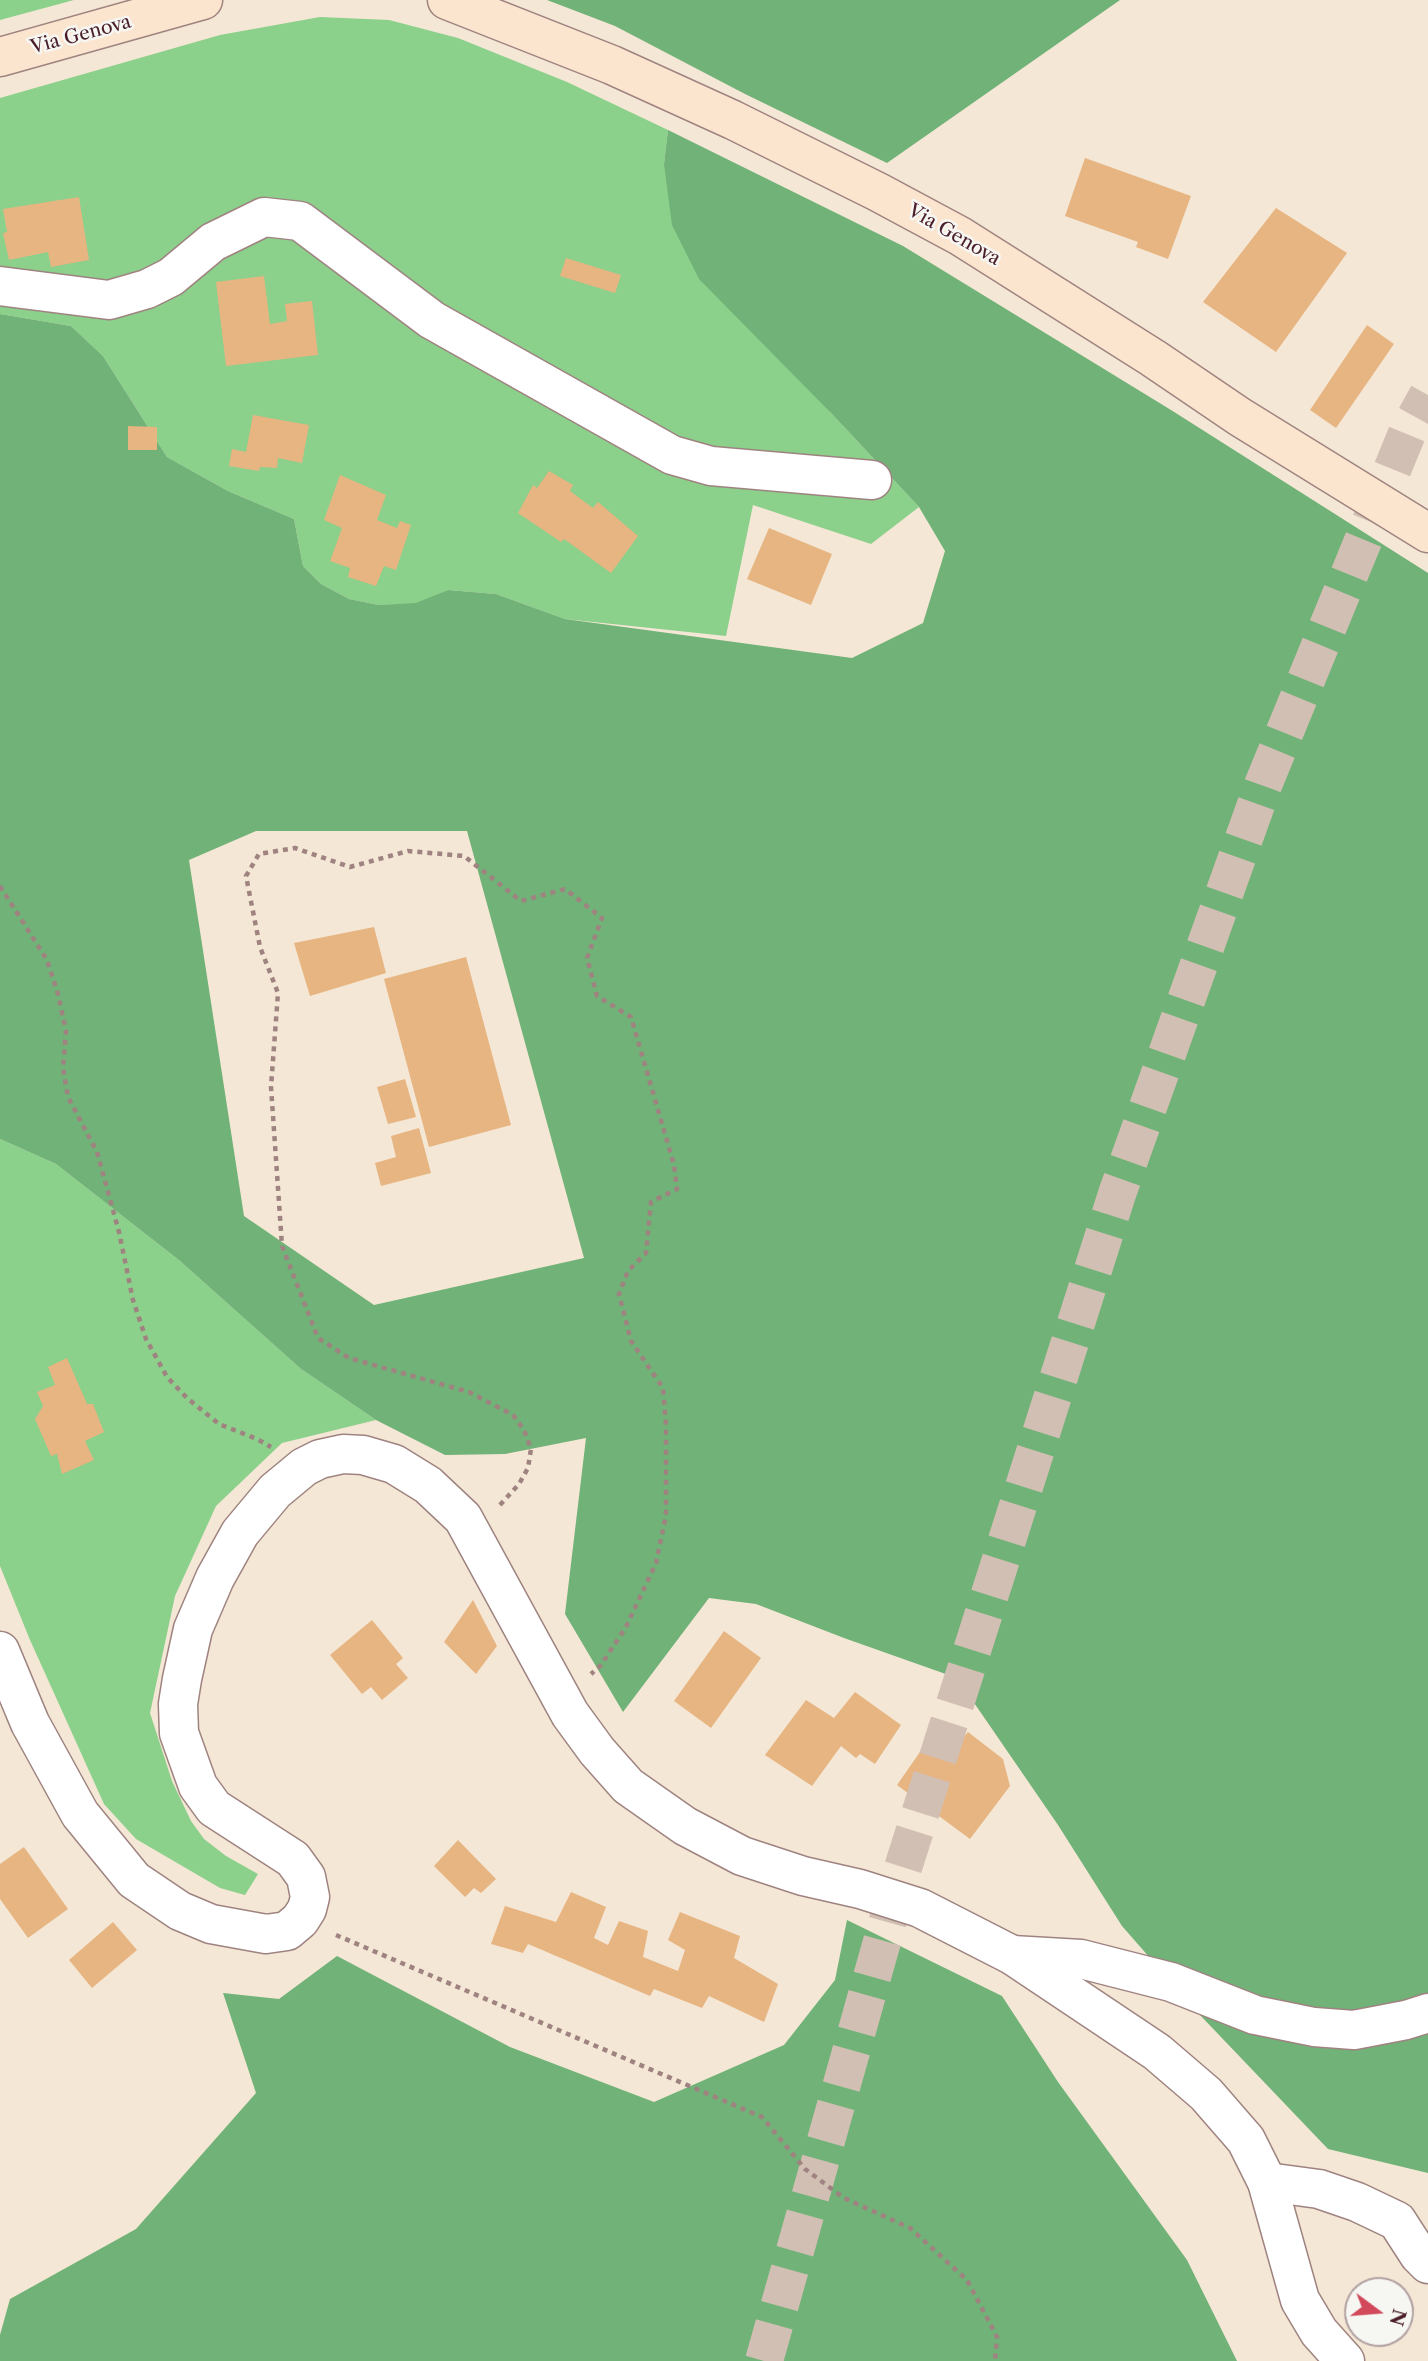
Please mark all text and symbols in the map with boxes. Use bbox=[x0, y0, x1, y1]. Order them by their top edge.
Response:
street label: Via Genova bbox=[28, 11, 134, 59]
street label: Via Genova bbox=[904, 199, 1004, 271]
north arrow bbox=[1344, 2277, 1414, 2347]
text: N bbox=[1384, 2306, 1411, 2328]

